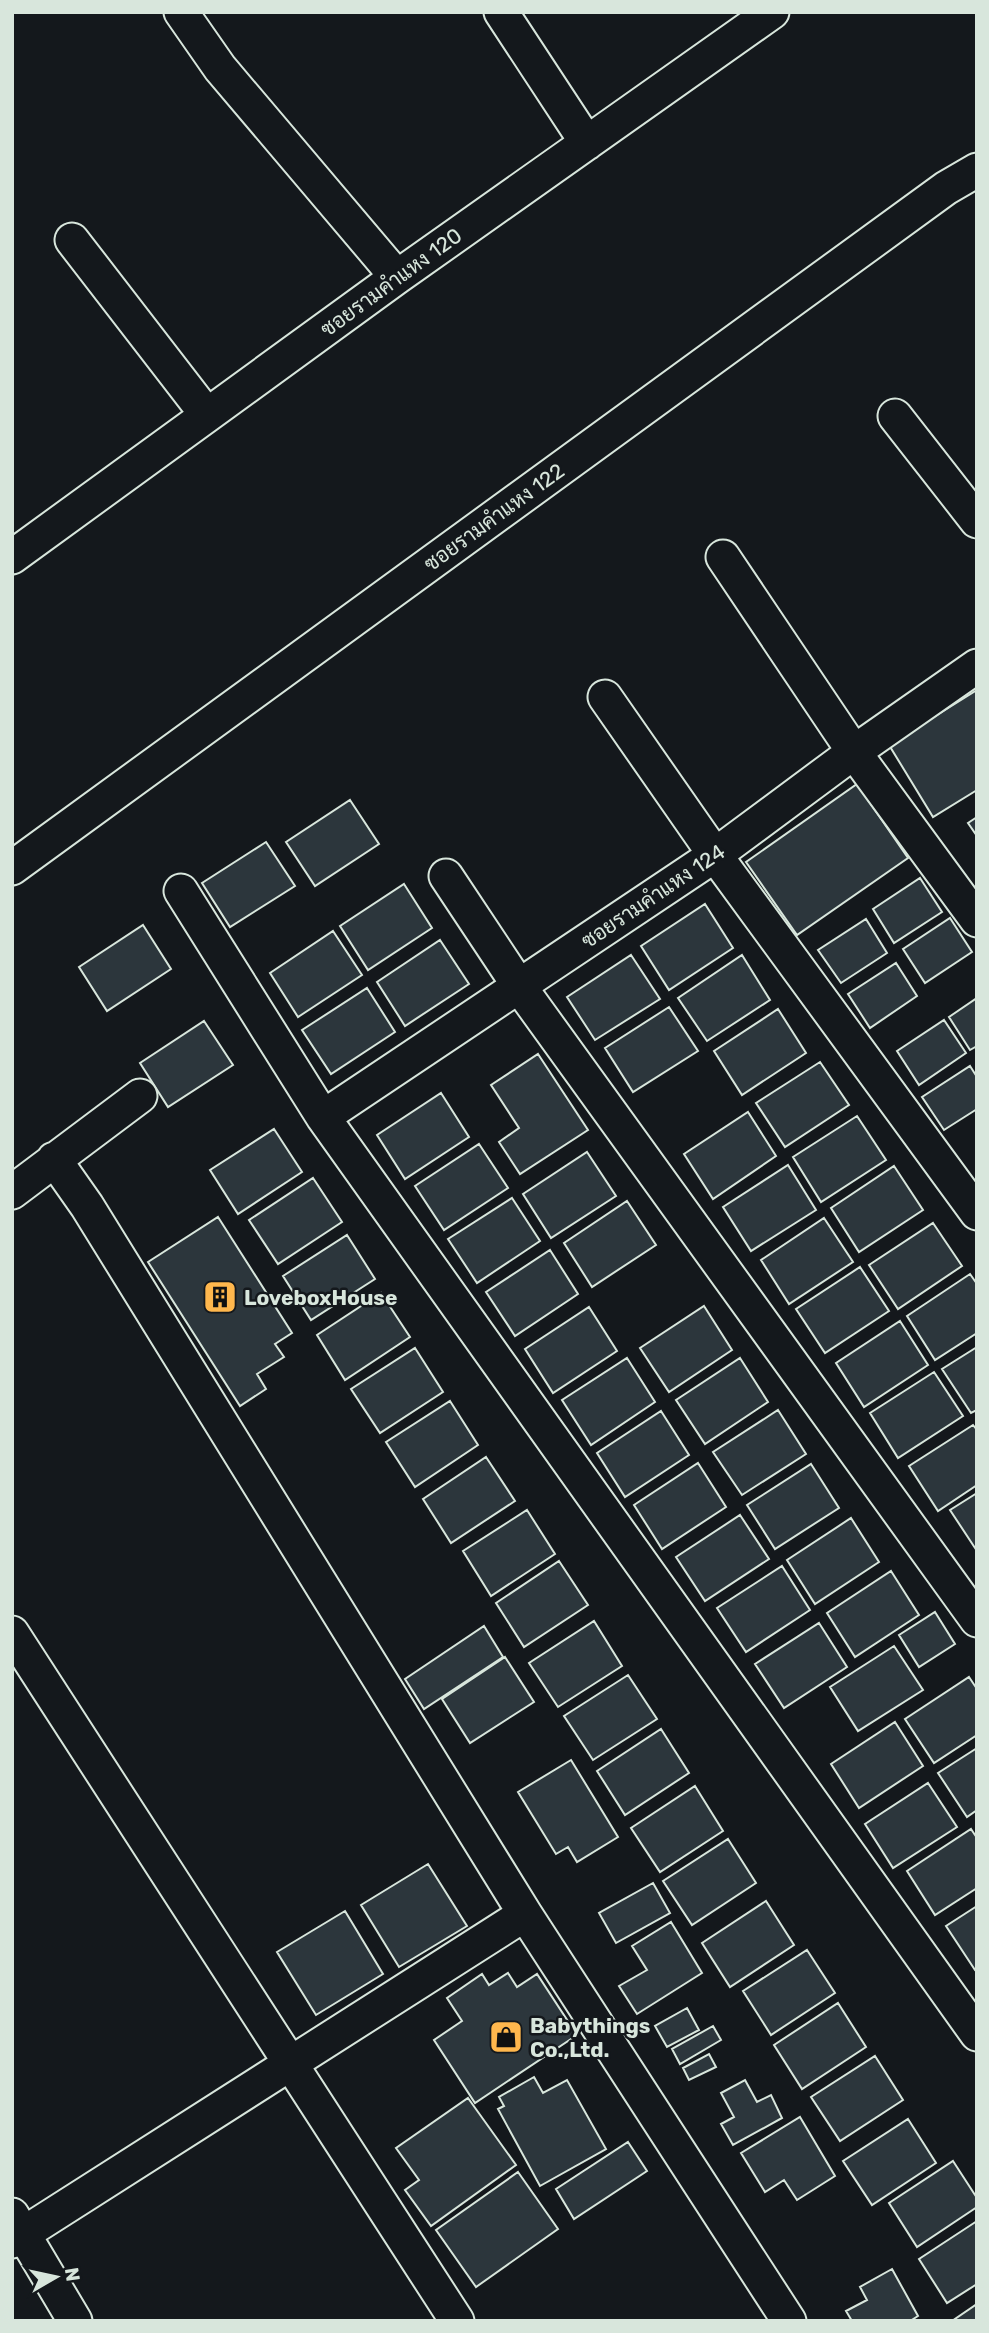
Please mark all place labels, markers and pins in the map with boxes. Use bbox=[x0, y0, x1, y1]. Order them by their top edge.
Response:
building icon: LoveboxHouse bbox=[201, 1278, 239, 1316]
place label: LoveboxHouse bbox=[244, 1285, 397, 1310]
place label: Babythings Co.,Ltd. bbox=[530, 2013, 650, 2062]
shop icon: Babythings Co.,Ltd. bbox=[487, 2018, 525, 2056]

